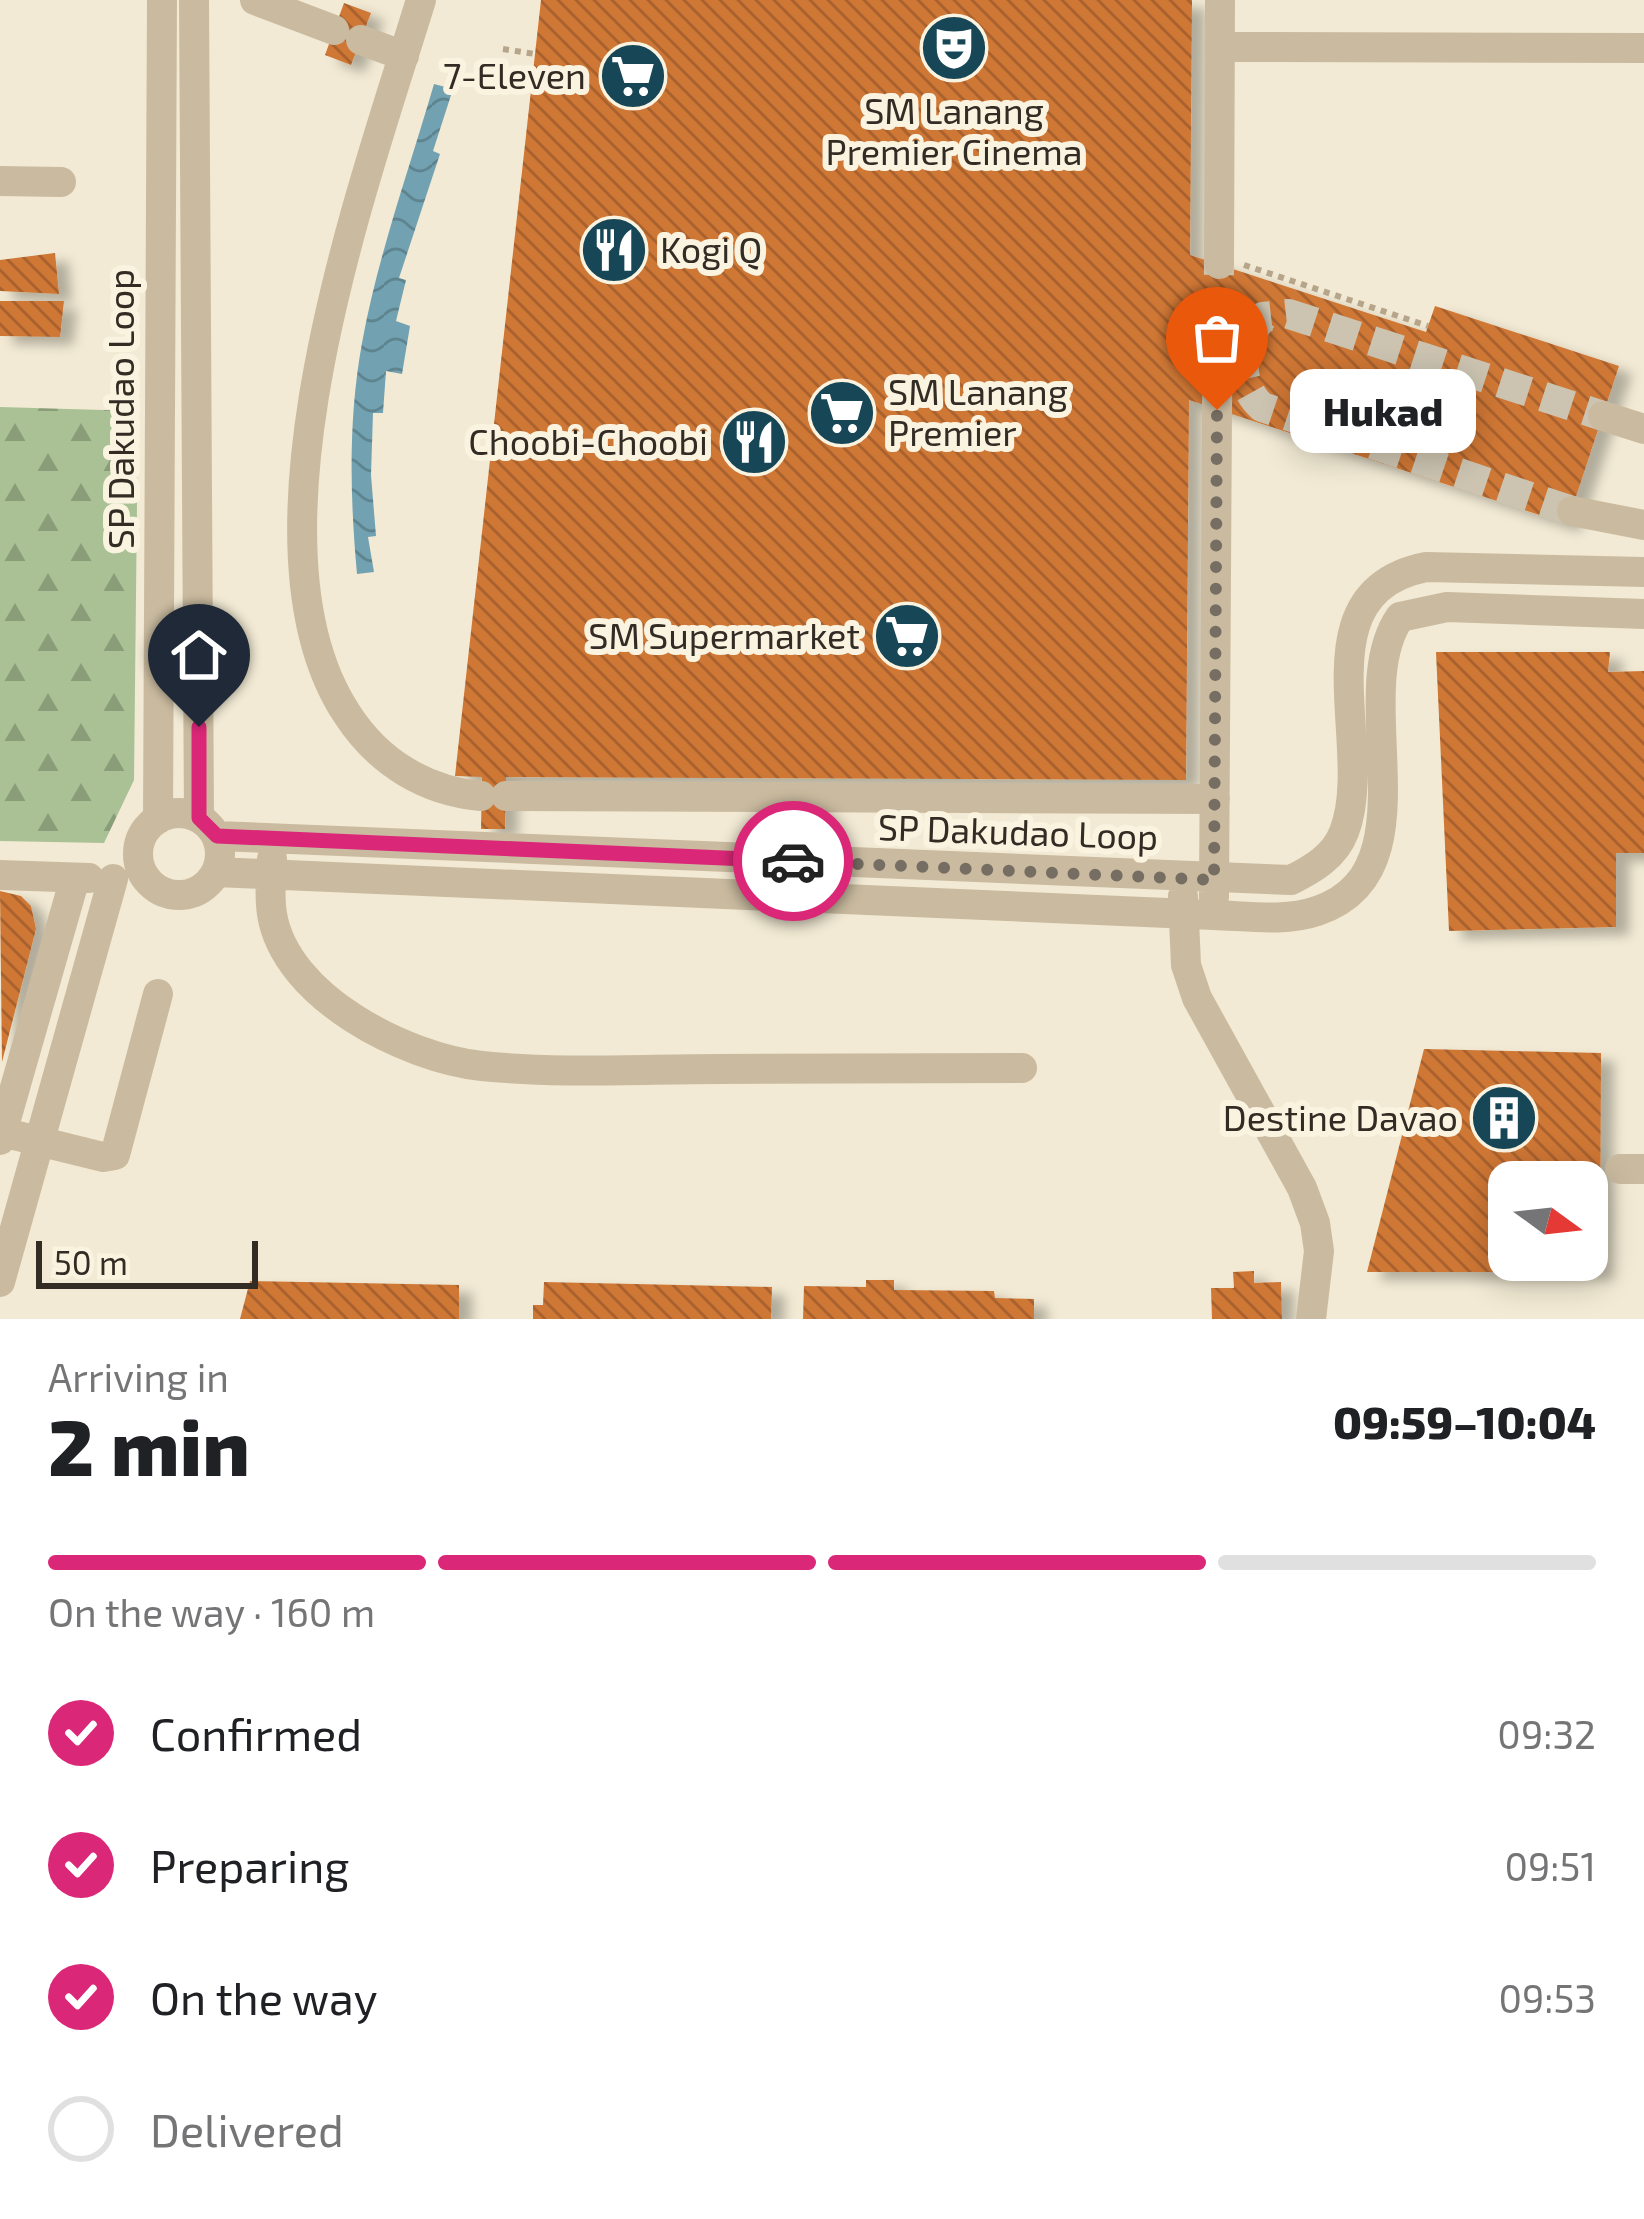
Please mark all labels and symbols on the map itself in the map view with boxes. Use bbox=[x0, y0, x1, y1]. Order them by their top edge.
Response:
theatre icon: SM Lanang Premier Cinema bbox=[919, 13, 989, 83]
supermarket icon: 7-Eleven bbox=[598, 41, 668, 111]
place label: 7-Eleven bbox=[443, 53, 586, 96]
place label: SM Lanang Premier Cinema bbox=[825, 88, 1083, 172]
restaurant icon: Kogi Q bbox=[579, 215, 649, 285]
place label: Kogi Q bbox=[660, 227, 762, 270]
street label: SP Dakudao Loop bbox=[98, 269, 141, 549]
pin bbox=[1166, 287, 1268, 410]
callout: Hukad bbox=[1289, 368, 1475, 452]
place label: SM Lanang Premier bbox=[888, 369, 1068, 453]
supermarket icon: SM Lanang Premier bbox=[807, 378, 877, 448]
restaurant icon: Choobi-Choobi bbox=[719, 407, 789, 477]
place label: Choobi-Choobi bbox=[468, 419, 708, 462]
supermarket icon: SM Supermarket bbox=[872, 601, 942, 671]
pin bbox=[148, 604, 250, 727]
place label: SM Supermarket bbox=[588, 613, 860, 656]
courier bbox=[733, 801, 853, 921]
street label: SP Dakudao Loop bbox=[877, 804, 1159, 857]
building icon: Destine Davao bbox=[1469, 1083, 1539, 1153]
place label: Destine Davao bbox=[1223, 1095, 1458, 1138]
north arrow bbox=[1488, 1161, 1608, 1281]
scale bar bbox=[36, 1235, 258, 1288]

